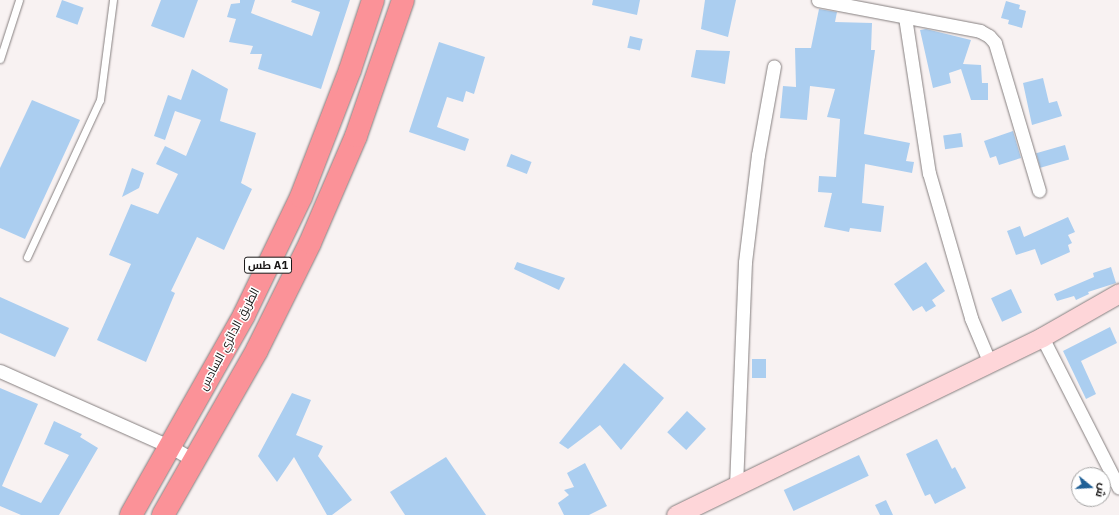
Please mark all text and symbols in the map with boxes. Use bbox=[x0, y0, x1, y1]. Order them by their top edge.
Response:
road number: طس A1 bbox=[244, 256, 292, 274]
street label: الطريق الدائري السادس bbox=[196, 285, 262, 393]
north arrow bbox=[1071, 467, 1111, 507]
text: ش bbox=[1093, 482, 1110, 499]

